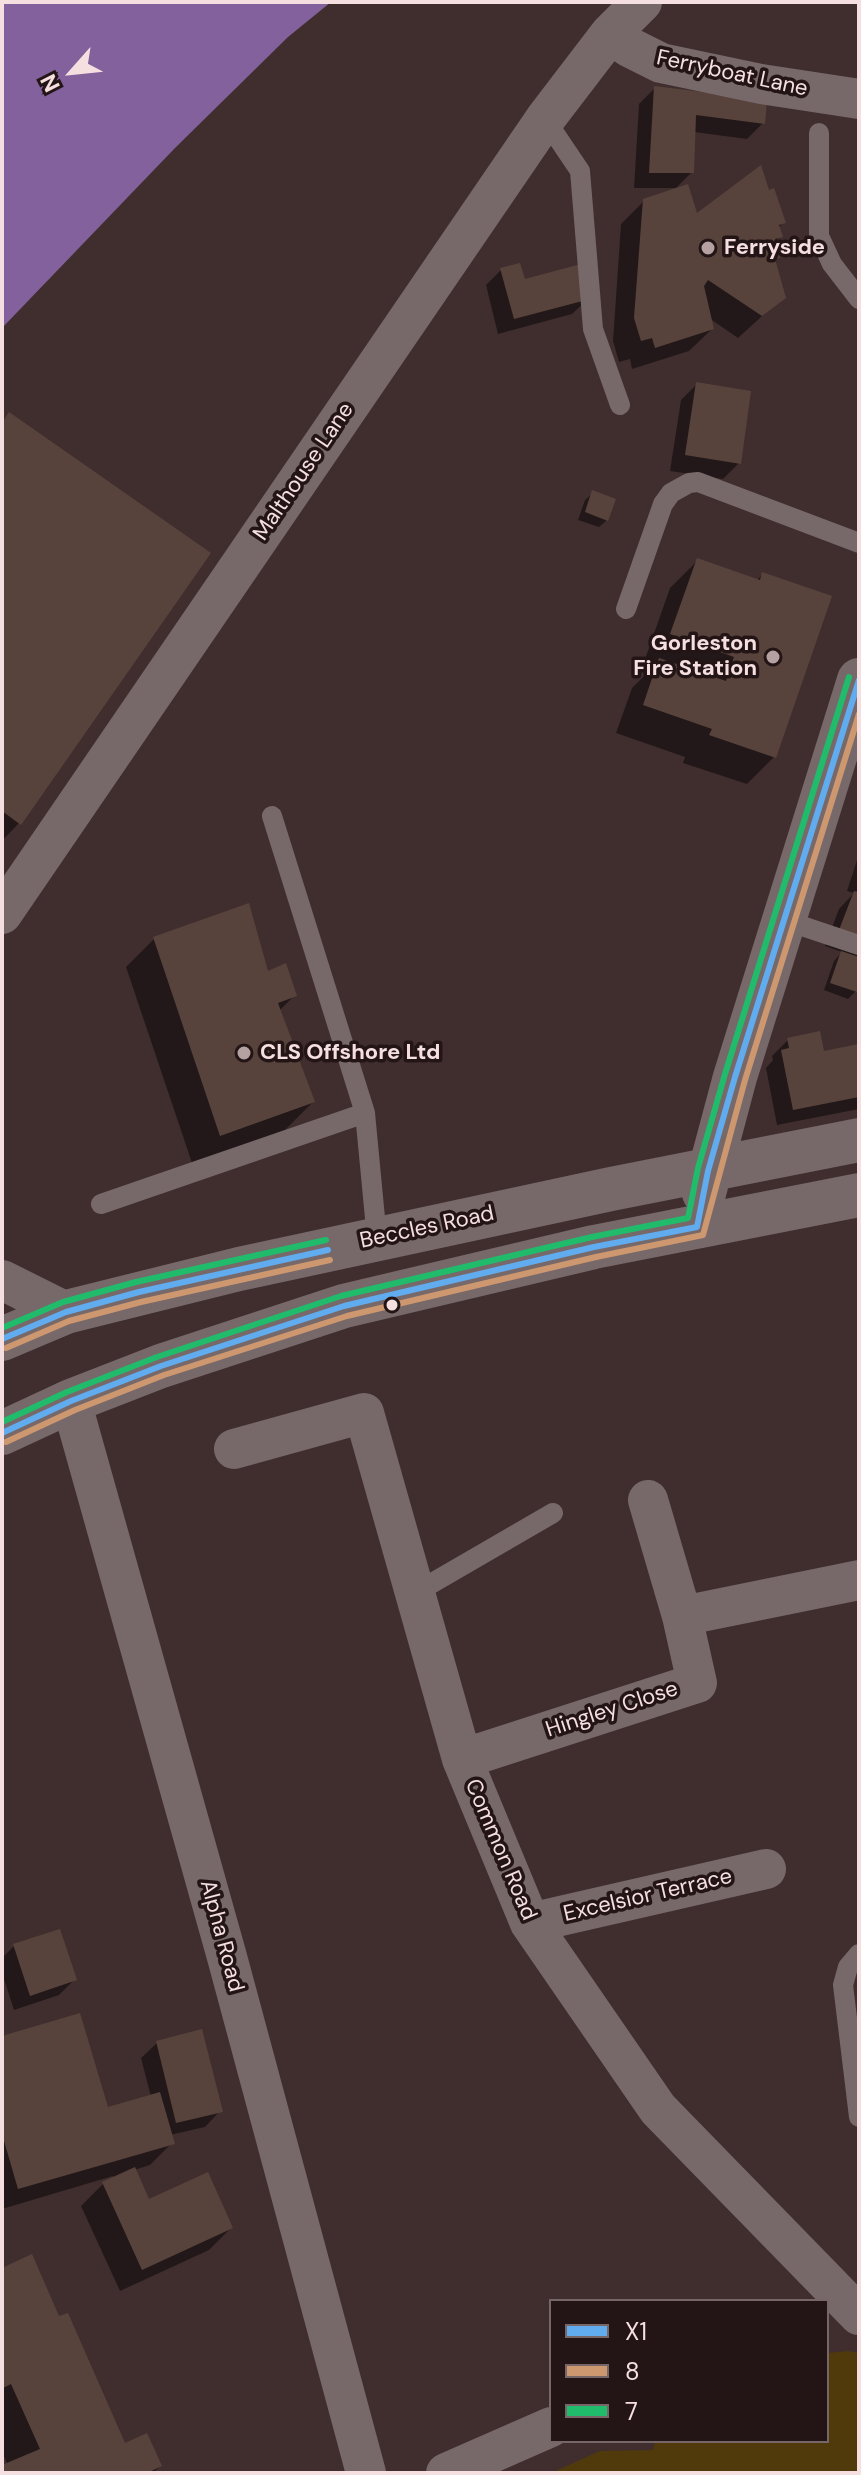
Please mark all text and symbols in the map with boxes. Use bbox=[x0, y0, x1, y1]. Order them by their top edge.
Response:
north arrow bbox=[32, 32, 112, 112]
street label: Ferryboat Lane bbox=[654, 45, 810, 103]
text: N bbox=[34, 69, 67, 97]
place label: Ferryside bbox=[724, 235, 825, 261]
marker: Ferryside bbox=[699, 239, 717, 257]
street label: Malthouse Lane bbox=[248, 398, 360, 546]
place label: Gorleston Fire Station bbox=[633, 631, 757, 682]
marker: Gorleston Fire Station bbox=[764, 648, 782, 666]
place label: CLS Offshore Ltd bbox=[260, 1040, 440, 1066]
marker: CLS Offshore Ltd bbox=[235, 1044, 253, 1062]
street label: Beccles Road bbox=[358, 1201, 496, 1255]
unlabelled marker bbox=[384, 1297, 400, 1313]
street label: Hingley Close bbox=[543, 1676, 681, 1744]
street label: Common Road bbox=[458, 1775, 542, 1925]
street label: Excelsior Terrace bbox=[561, 1864, 735, 1928]
street label: Alpha Road bbox=[193, 1877, 249, 1995]
legend bbox=[549, 2299, 829, 2443]
text: X1 bbox=[625, 2316, 647, 2347]
text: 8 bbox=[625, 2356, 640, 2387]
text: 7 bbox=[625, 2396, 638, 2427]

